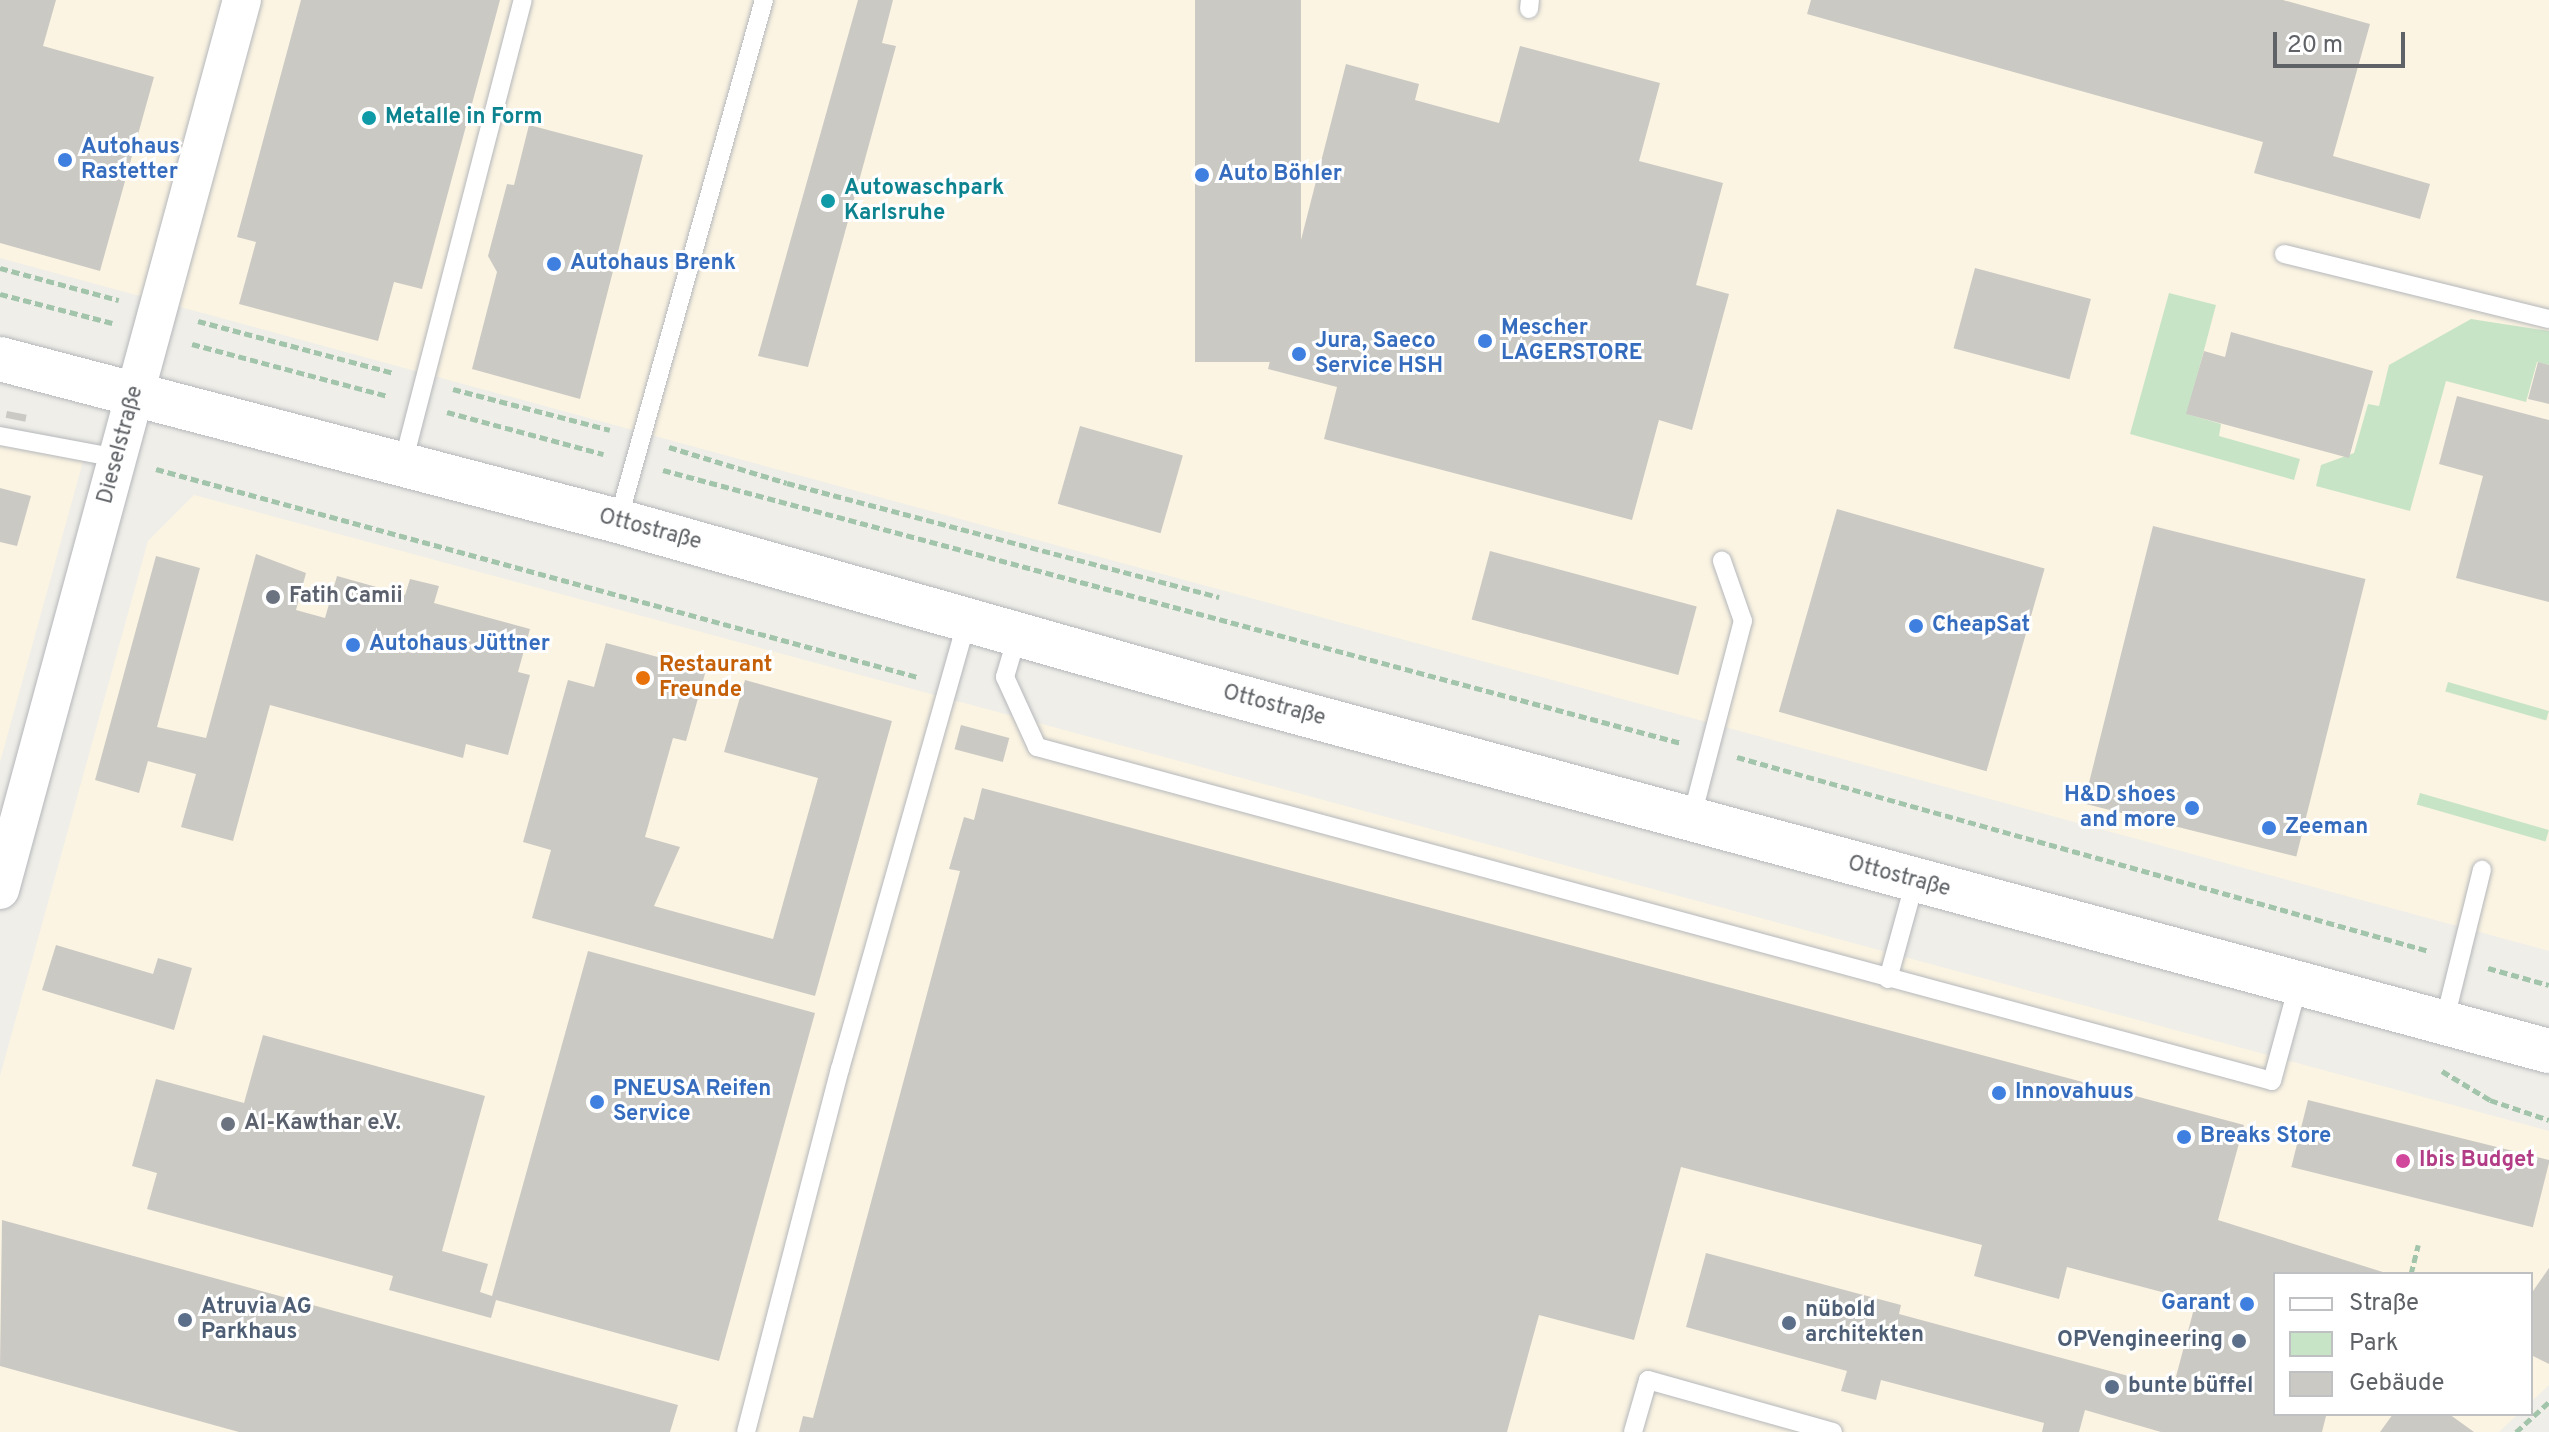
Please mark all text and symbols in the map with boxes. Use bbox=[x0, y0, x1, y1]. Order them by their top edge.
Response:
scale bar bbox=[2277, 16, 2409, 66]
text: 20 m bbox=[2287, 31, 2343, 61]
place label: Metalle in Form bbox=[385, 105, 542, 131]
marker: Metalle in Form bbox=[360, 109, 378, 127]
place label: Autohaus Rastetter bbox=[81, 134, 180, 186]
marker: Autohaus Rastetter bbox=[56, 151, 74, 169]
place label: Auto Böhler bbox=[1218, 162, 1342, 188]
marker: Auto Böhler bbox=[1193, 166, 1211, 184]
place label: Autowaschpark Karlsruhe bbox=[844, 175, 1004, 226]
marker: Autowaschpark Karlsruhe bbox=[819, 192, 837, 210]
place label: Autohaus Brenk bbox=[570, 251, 736, 277]
marker: Autohaus Brenk bbox=[545, 255, 563, 273]
place label: Mescher LAGERSTORE bbox=[1501, 315, 1643, 366]
place label: Jura, Saeco Service HSH bbox=[1315, 328, 1443, 380]
marker: Mescher LAGERSTORE bbox=[1476, 332, 1494, 350]
marker: Jura, Saeco Service HSH bbox=[1290, 345, 1308, 363]
street label: Dieselstraße bbox=[93, 383, 149, 507]
street label: Ottostraße bbox=[596, 504, 704, 556]
place label: Fatih Camii bbox=[289, 584, 403, 610]
marker: Fatih Camii bbox=[264, 588, 282, 606]
place label: CheapSat bbox=[1932, 613, 2030, 639]
marker: CheapSat bbox=[1907, 617, 1925, 635]
place label: Autohaus Jüttner bbox=[369, 632, 550, 658]
marker: Autohaus Jüttner bbox=[344, 636, 362, 654]
place label: Restaurant Freunde bbox=[659, 652, 772, 704]
marker: Restaurant Freunde bbox=[634, 669, 652, 687]
street label: Ottostraße bbox=[1220, 680, 1328, 732]
place label: H&D shoes and more bbox=[2064, 782, 2176, 834]
marker: H&D shoes and more bbox=[2183, 799, 2201, 817]
place label: Zeeman bbox=[2285, 815, 2368, 841]
marker: Zeeman bbox=[2260, 819, 2278, 837]
street label: Ottostraße bbox=[1845, 851, 1953, 903]
place label: PNEUSA Reifen Service bbox=[613, 1076, 772, 1128]
place label: Innovahuus bbox=[2015, 1080, 2134, 1106]
marker: Innovahuus bbox=[1990, 1084, 2008, 1102]
marker: PNEUSA Reifen Service bbox=[588, 1093, 606, 1111]
place label: Al-Kawthar e.V. bbox=[244, 1111, 401, 1137]
marker: Al-Kawthar e.V. bbox=[219, 1115, 237, 1133]
place label: Breaks Store bbox=[2200, 1124, 2331, 1150]
marker: Breaks Store bbox=[2175, 1128, 2193, 1146]
place label: Ibis Budget bbox=[2419, 1148, 2535, 1174]
marker: Ibis Budget bbox=[2394, 1152, 2412, 1170]
legend bbox=[2273, 1272, 2533, 1416]
text: Straße bbox=[2349, 1289, 2419, 1319]
place label: Garant bbox=[2161, 1291, 2231, 1317]
place label: Atruvia AG Parkhaus bbox=[201, 1294, 313, 1346]
marker: Garant bbox=[2238, 1295, 2256, 1313]
place label: nübold architekten bbox=[1805, 1297, 1924, 1348]
marker: Atruvia AG Parkhaus bbox=[176, 1311, 194, 1329]
marker: nübold architekten bbox=[1780, 1314, 1798, 1332]
place label: OPVengineering bbox=[2057, 1328, 2223, 1354]
text: Park bbox=[2349, 1329, 2399, 1359]
marker: OPVengineering bbox=[2230, 1332, 2248, 1350]
text: Gebäude bbox=[2349, 1369, 2444, 1399]
place label: bunte büffel bbox=[2128, 1374, 2253, 1400]
marker: bunte büffel bbox=[2103, 1378, 2121, 1396]

